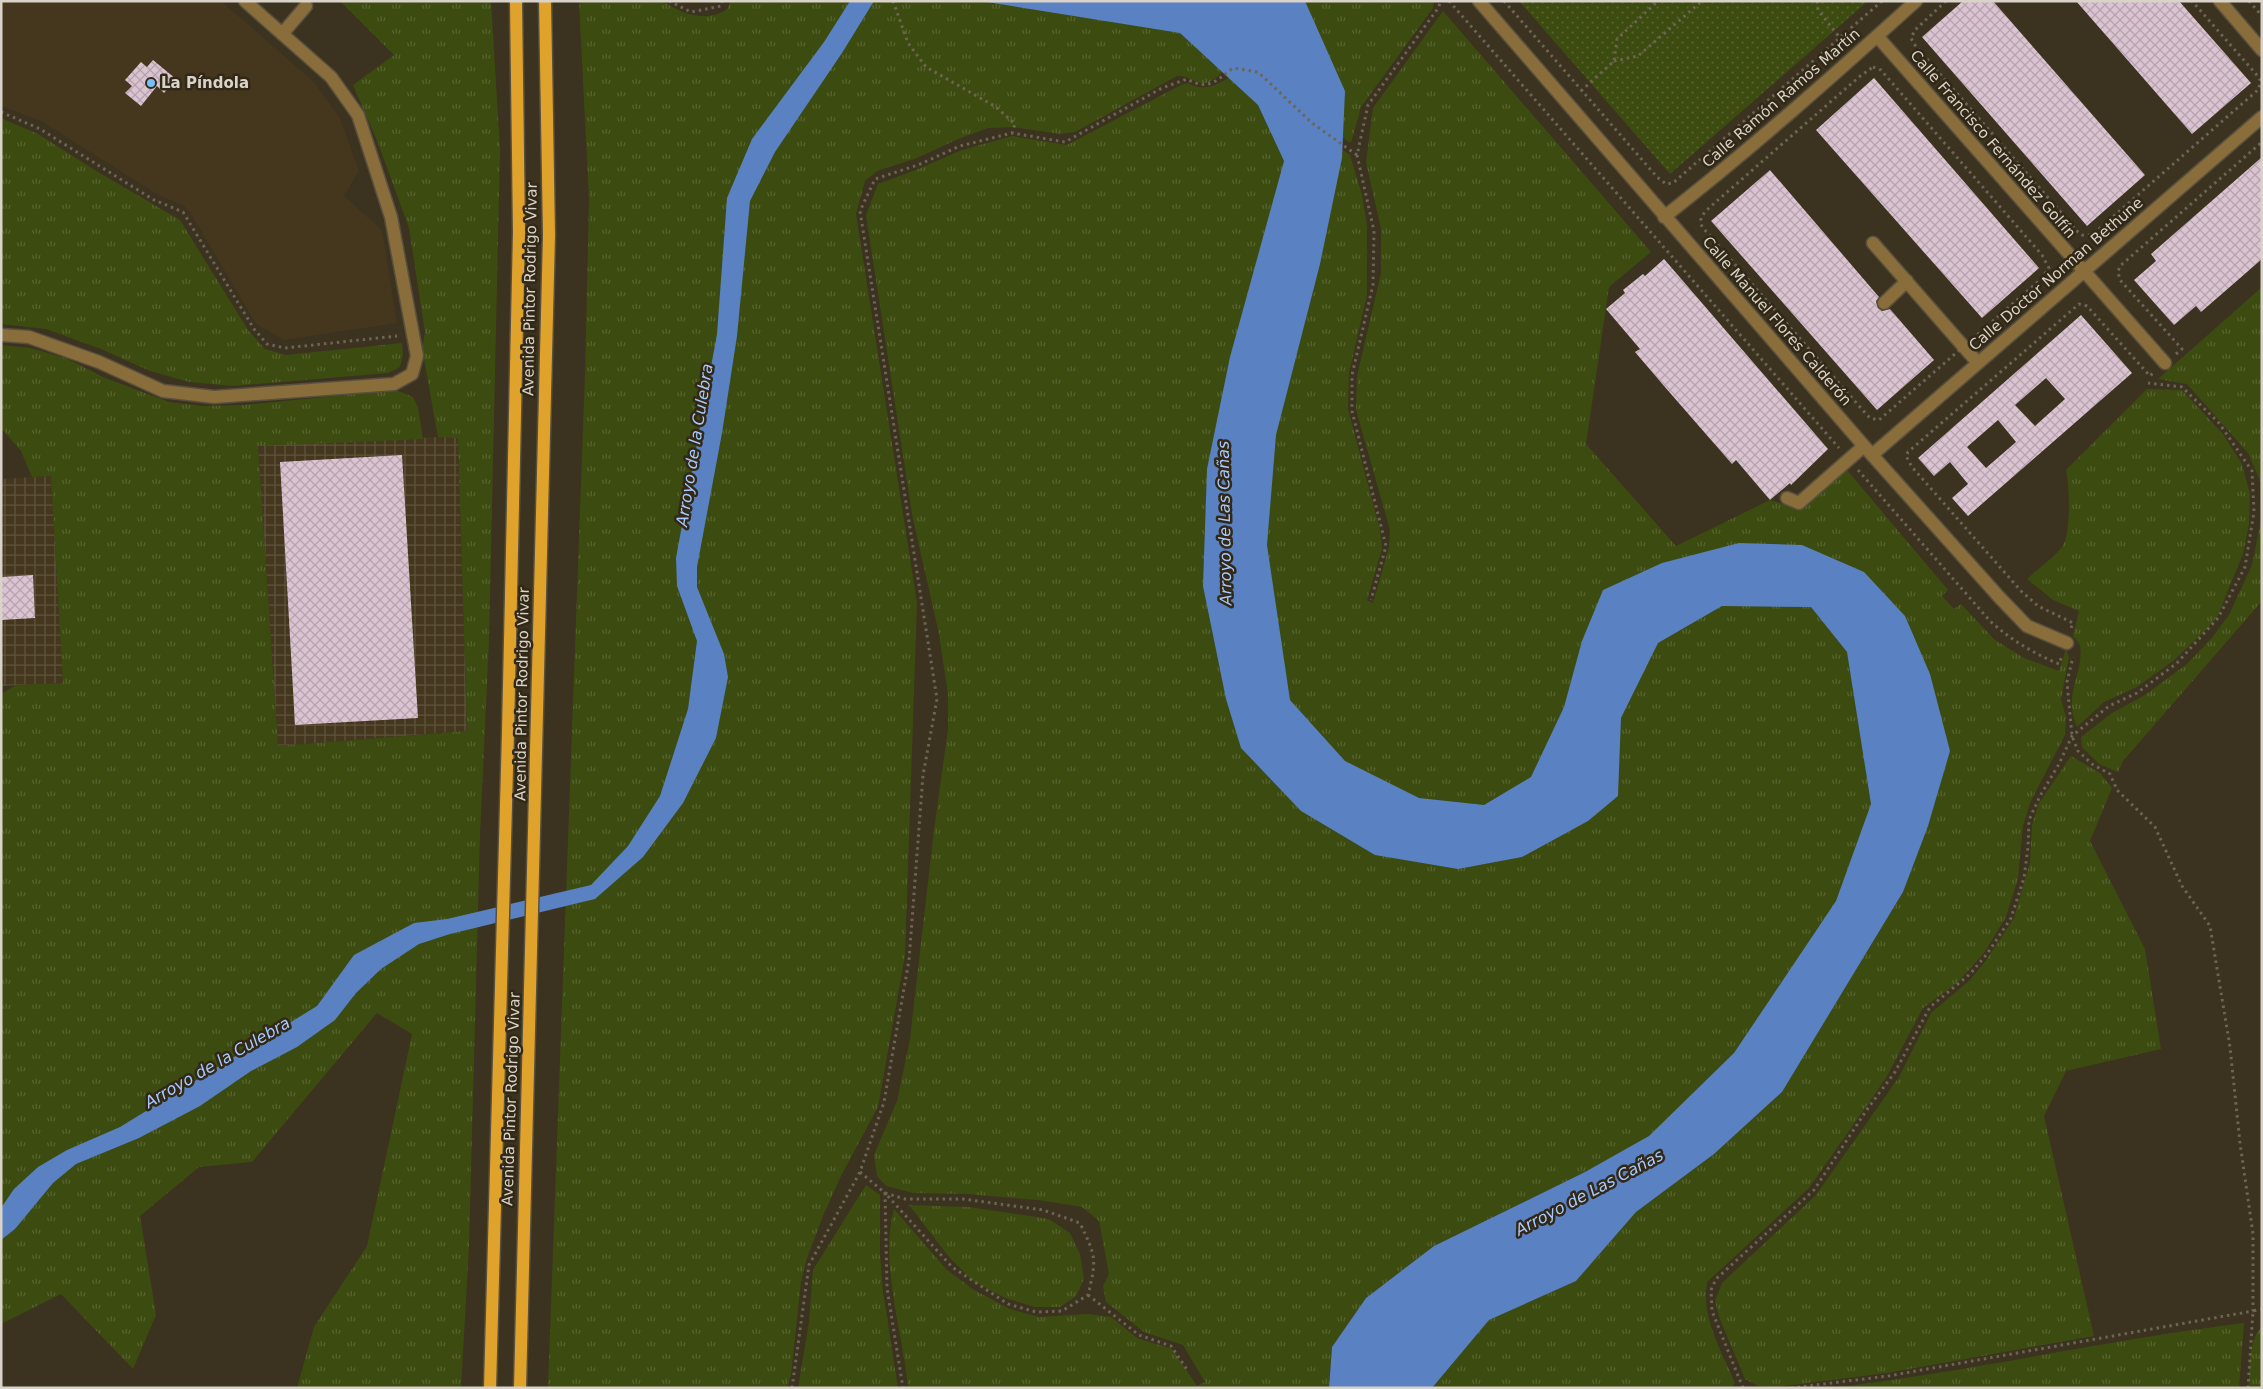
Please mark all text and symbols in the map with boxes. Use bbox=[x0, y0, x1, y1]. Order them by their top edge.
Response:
street label: Calle Ramón Ramos Martín bbox=[1699, 25, 1863, 171]
street label: Calle Francisco Fernández Golfín bbox=[1906, 46, 2080, 242]
place label: La Píndola bbox=[161, 74, 249, 92]
marker: La Píndola bbox=[145, 77, 157, 89]
street label: Avenida Pintor Rodrigo Vivar bbox=[519, 181, 541, 396]
street label: Calle Doctor Norman Bethune bbox=[1965, 194, 2147, 354]
street label: Calle Manuel Flores Calderón bbox=[1699, 233, 1855, 409]
water label: Arroyo de la Culebra bbox=[672, 362, 717, 529]
water label: Arroyo de Las Cañas bbox=[1214, 440, 1235, 607]
street label: Avenida Pintor Rodrigo Vivar bbox=[511, 586, 533, 801]
street label: Avenida Pintor Rodrigo Vivar bbox=[498, 991, 524, 1206]
water label: Arroyo de la Culebra bbox=[140, 1013, 293, 1112]
water label: Arroyo de Las Cañas bbox=[1511, 1145, 1666, 1240]

